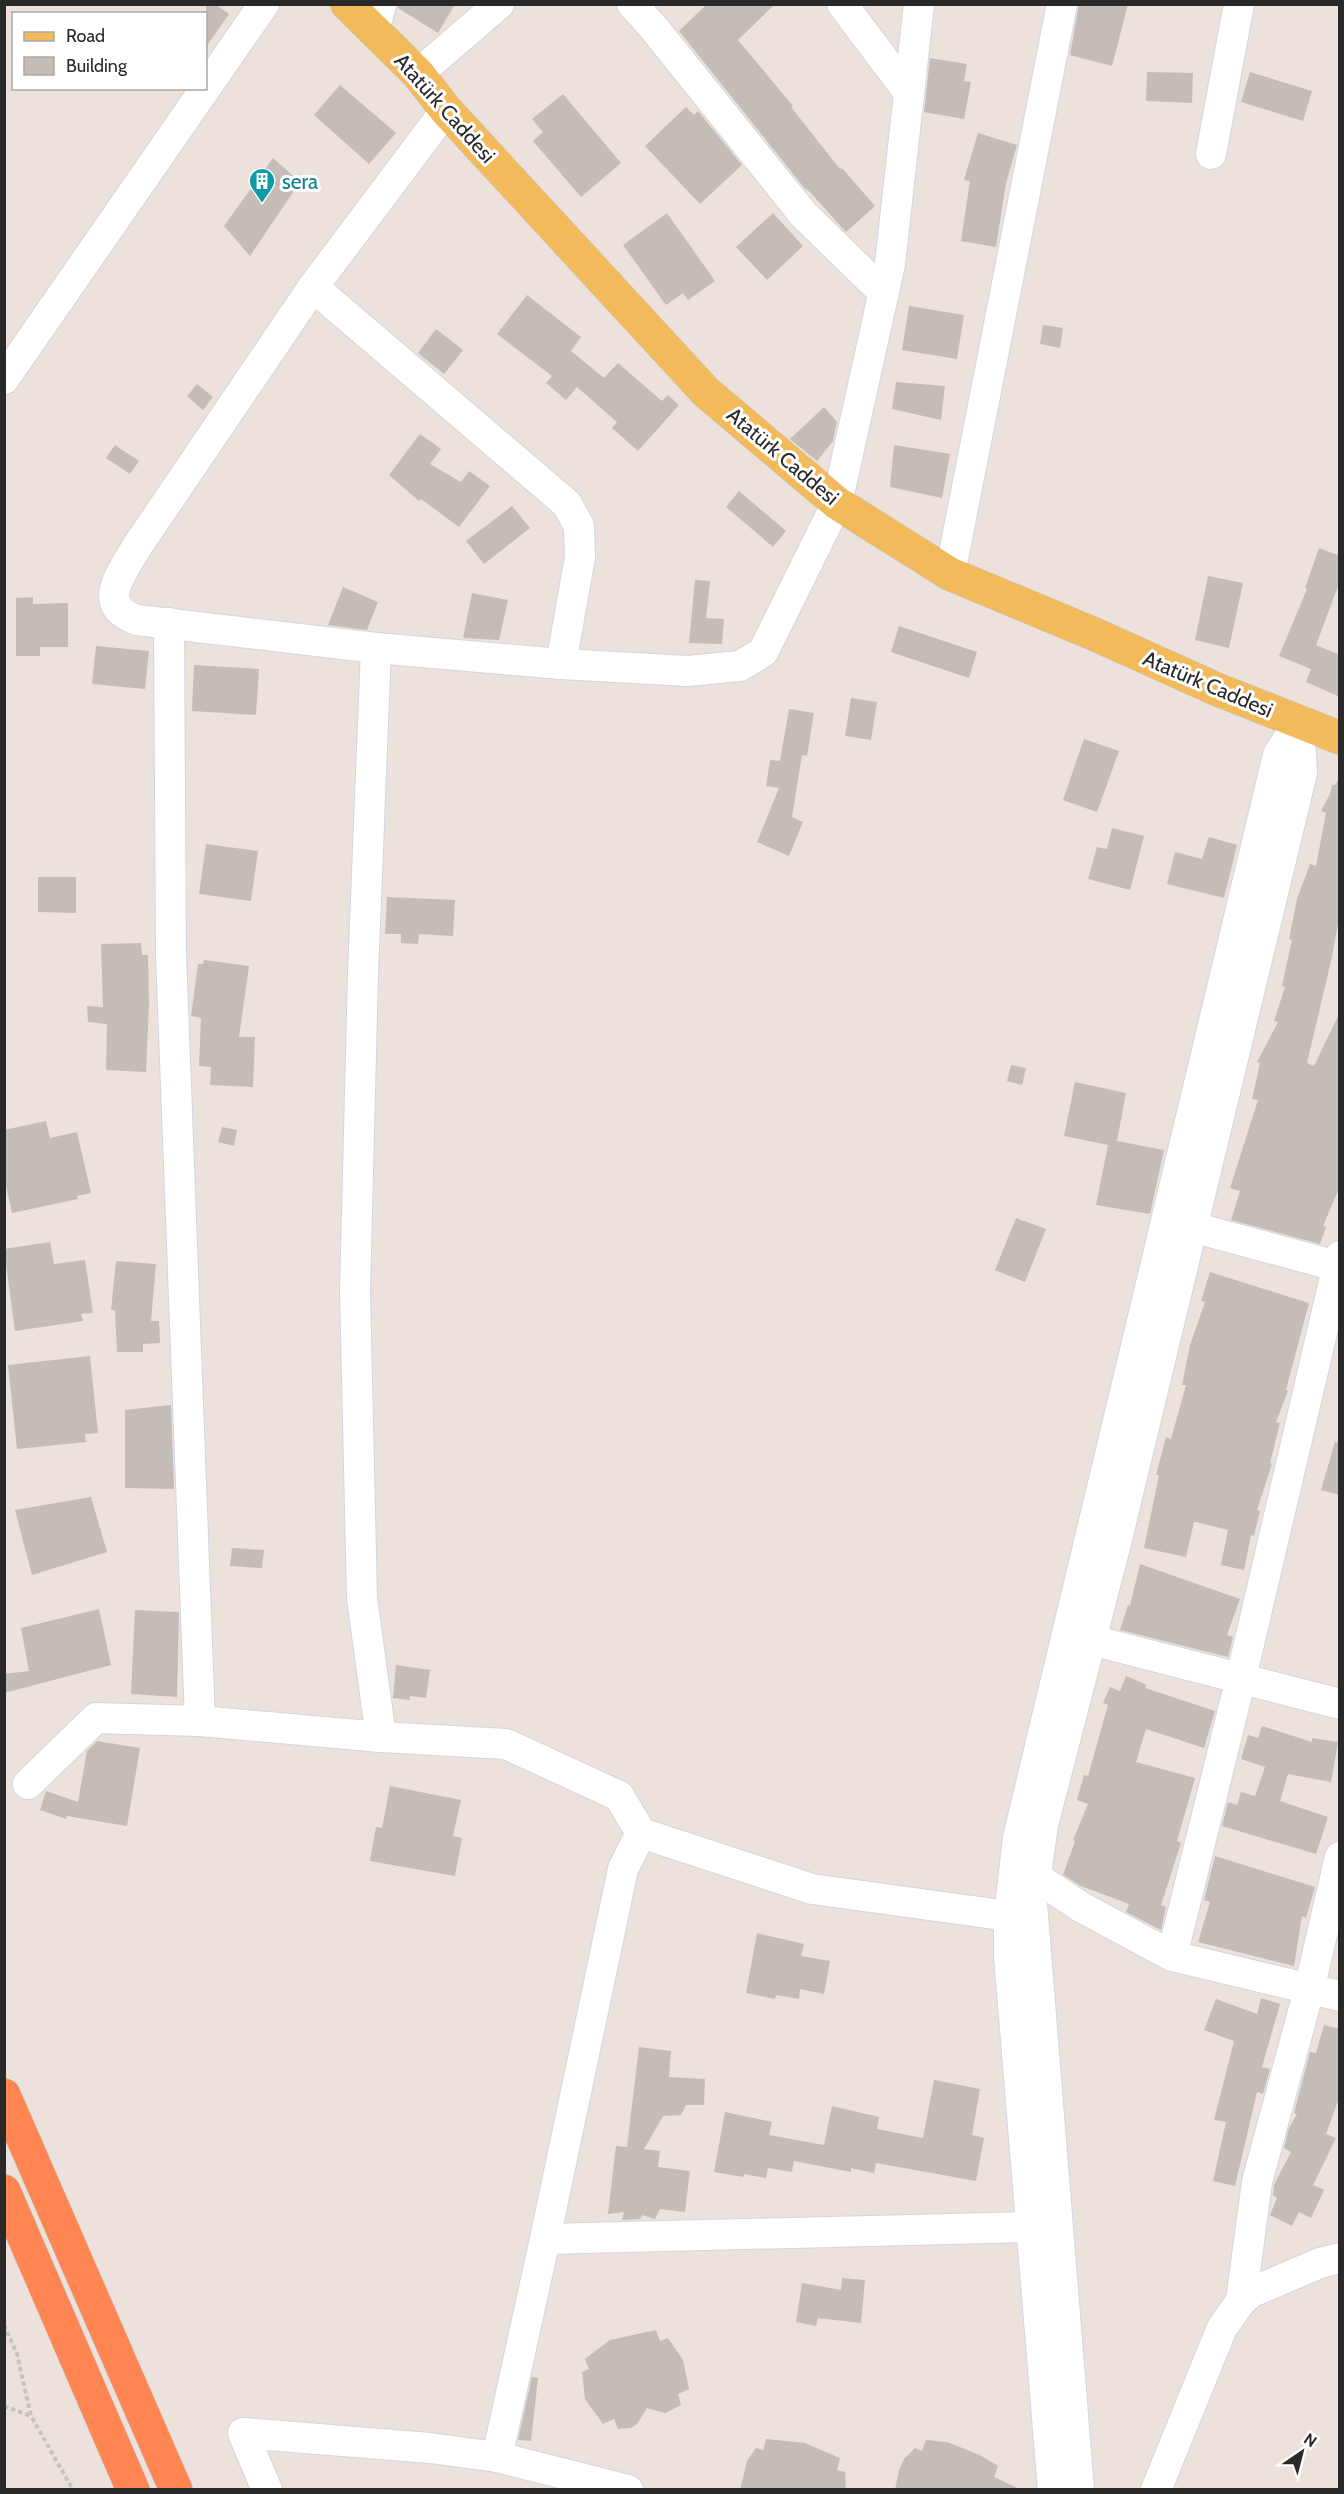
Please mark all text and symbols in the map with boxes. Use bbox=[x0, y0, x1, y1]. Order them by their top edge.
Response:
legend bbox=[12, 12, 207, 90]
text: Road bbox=[66, 25, 105, 47]
street label: Atatürk Caddesi bbox=[389, 48, 501, 168]
text: Building bbox=[66, 55, 128, 77]
building icon: sera bbox=[247, 166, 277, 204]
place label: sera bbox=[282, 169, 318, 194]
street label: Atatürk Caddesi bbox=[722, 402, 844, 510]
street label: Atatürk Caddesi bbox=[1139, 645, 1277, 723]
north arrow bbox=[1272, 2422, 1332, 2482]
text: N bbox=[1300, 2429, 1320, 2451]

